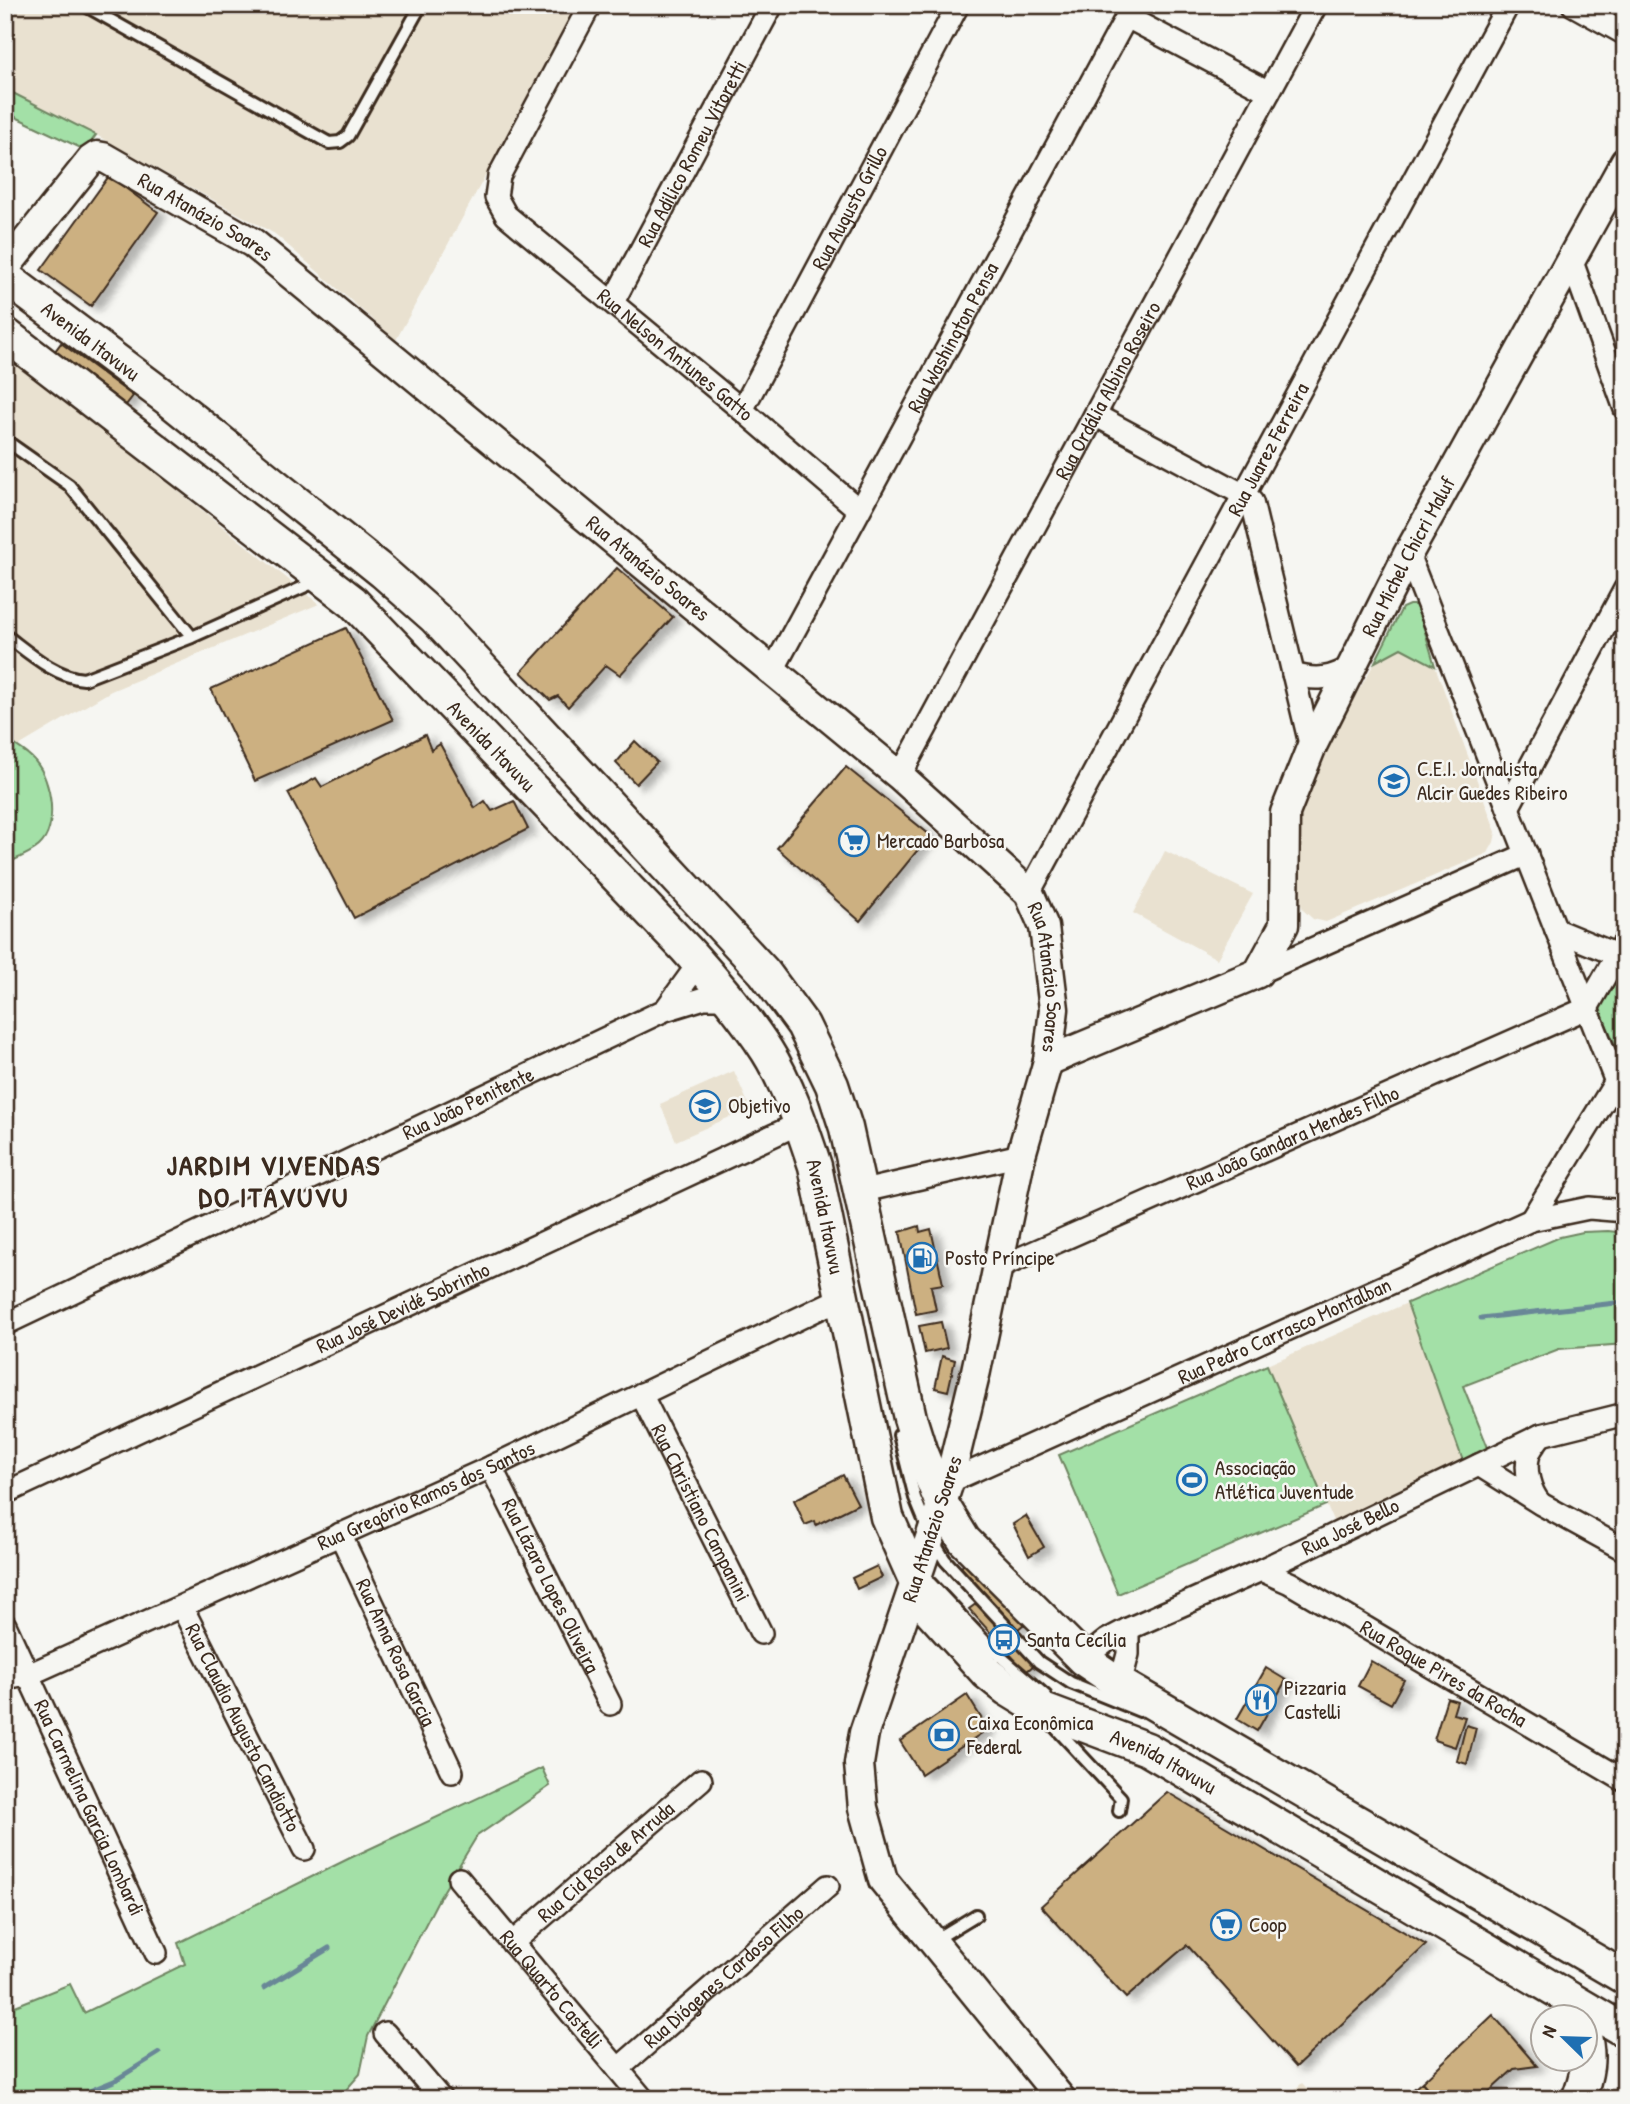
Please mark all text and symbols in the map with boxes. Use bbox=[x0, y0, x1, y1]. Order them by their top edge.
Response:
street label: Rua Adilico Romeu Vitoretti bbox=[630, 55, 754, 252]
street label: Rua Augusto Grillo bbox=[804, 141, 894, 275]
street label: Rua Atanázio Soares bbox=[133, 165, 279, 268]
street label: Rua Washington Pensa bbox=[900, 257, 1005, 418]
street label: Rua Nelson Antunes Gatto bbox=[591, 281, 760, 428]
street label: Avenida Itavuvu bbox=[36, 294, 147, 388]
street label: Rua Ordália Albino Roseiro bbox=[1048, 296, 1167, 484]
street label: Rua Juarez Ferreira bbox=[1220, 377, 1316, 521]
street label: Rua Michel Chicri Maluf bbox=[1354, 471, 1462, 641]
street label: Rua Atanázio Soares bbox=[580, 508, 716, 628]
street label: Avenida Itavuvu bbox=[441, 694, 543, 798]
place label: C.E.I. Jornalista Alcir Guedes Ribeiro bbox=[1417, 754, 1567, 807]
school or university icon: C.E.I. Jornalista Alcir Guedes Ribeiro bbox=[1377, 764, 1411, 798]
supermarket icon: Mercado Barbosa bbox=[837, 824, 871, 858]
place label: Mercado Barbosa bbox=[877, 826, 1004, 855]
street label: Rua Atanázio Soares bbox=[1021, 897, 1069, 1054]
street label: Rua João Penitente bbox=[398, 1060, 538, 1147]
street label: Rua João Gandara Mendes Filho bbox=[1181, 1078, 1403, 1197]
school or university icon: Objetivo bbox=[688, 1089, 722, 1123]
place label: Objetivo bbox=[728, 1091, 790, 1120]
district label: JARDIM VIVENDAS DO ITAVUVU bbox=[167, 1146, 381, 1216]
street label: Avenida Itavuvu bbox=[800, 1155, 852, 1277]
fuel station icon: Posto Príncipe bbox=[905, 1241, 939, 1275]
place label: Posto Príncipe bbox=[945, 1243, 1055, 1272]
street label: Rua José Devidé Sobrinho bbox=[312, 1255, 494, 1360]
street label: Rua Pedro Carrasco Montalban bbox=[1173, 1270, 1396, 1391]
street label: Rua Christiano Campanini bbox=[644, 1419, 758, 1606]
street label: Rua Gregório Ramos dos Santos bbox=[313, 1433, 539, 1557]
street label: Rua Atanázio Soares bbox=[894, 1452, 969, 1606]
place label: Associação Atlética Juventude bbox=[1215, 1453, 1354, 1506]
sports icon: Associação Atlética Juventude bbox=[1175, 1463, 1209, 1497]
street label: Rua José Bello bbox=[1296, 1491, 1404, 1562]
street label: Rua Lázaro Lopes Oliveira bbox=[495, 1493, 607, 1678]
street label: Rua Anna Rosa Garcia bbox=[349, 1574, 443, 1731]
street label: Rua Roque Pires da Rocha bbox=[1355, 1613, 1532, 1734]
street label: Rua Claudio Augusto Candiotto bbox=[179, 1618, 308, 1836]
bus stop icon: Santa Cecília bbox=[987, 1623, 1021, 1657]
place label: Santa Cecília bbox=[1027, 1625, 1126, 1654]
place label: Pizzaria Castelli bbox=[1284, 1673, 1346, 1726]
restaurant icon: Pizzaria Castelli bbox=[1244, 1683, 1278, 1717]
street label: Rua Carmelina Garcia Lombardi bbox=[27, 1694, 152, 1920]
place label: Caixa Econômica Federal bbox=[966, 1708, 1093, 1761]
bank icon: Caixa Econômica Federal bbox=[927, 1718, 961, 1752]
street label: Avenida Itavuvu bbox=[1106, 1722, 1223, 1801]
street label: Rua Cid Rosa de Arruda bbox=[531, 1794, 680, 1929]
street label: Rua Diógenes Cardoso Filho bbox=[637, 1899, 810, 2055]
supermarket icon: Coop bbox=[1209, 1908, 1243, 1942]
place label: Coop bbox=[1249, 1910, 1286, 1939]
street label: Rua Quarto Castelli bbox=[493, 1923, 610, 2055]
north arrow bbox=[1528, 2002, 1598, 2072]
text: N bbox=[1534, 2022, 1562, 2041]

